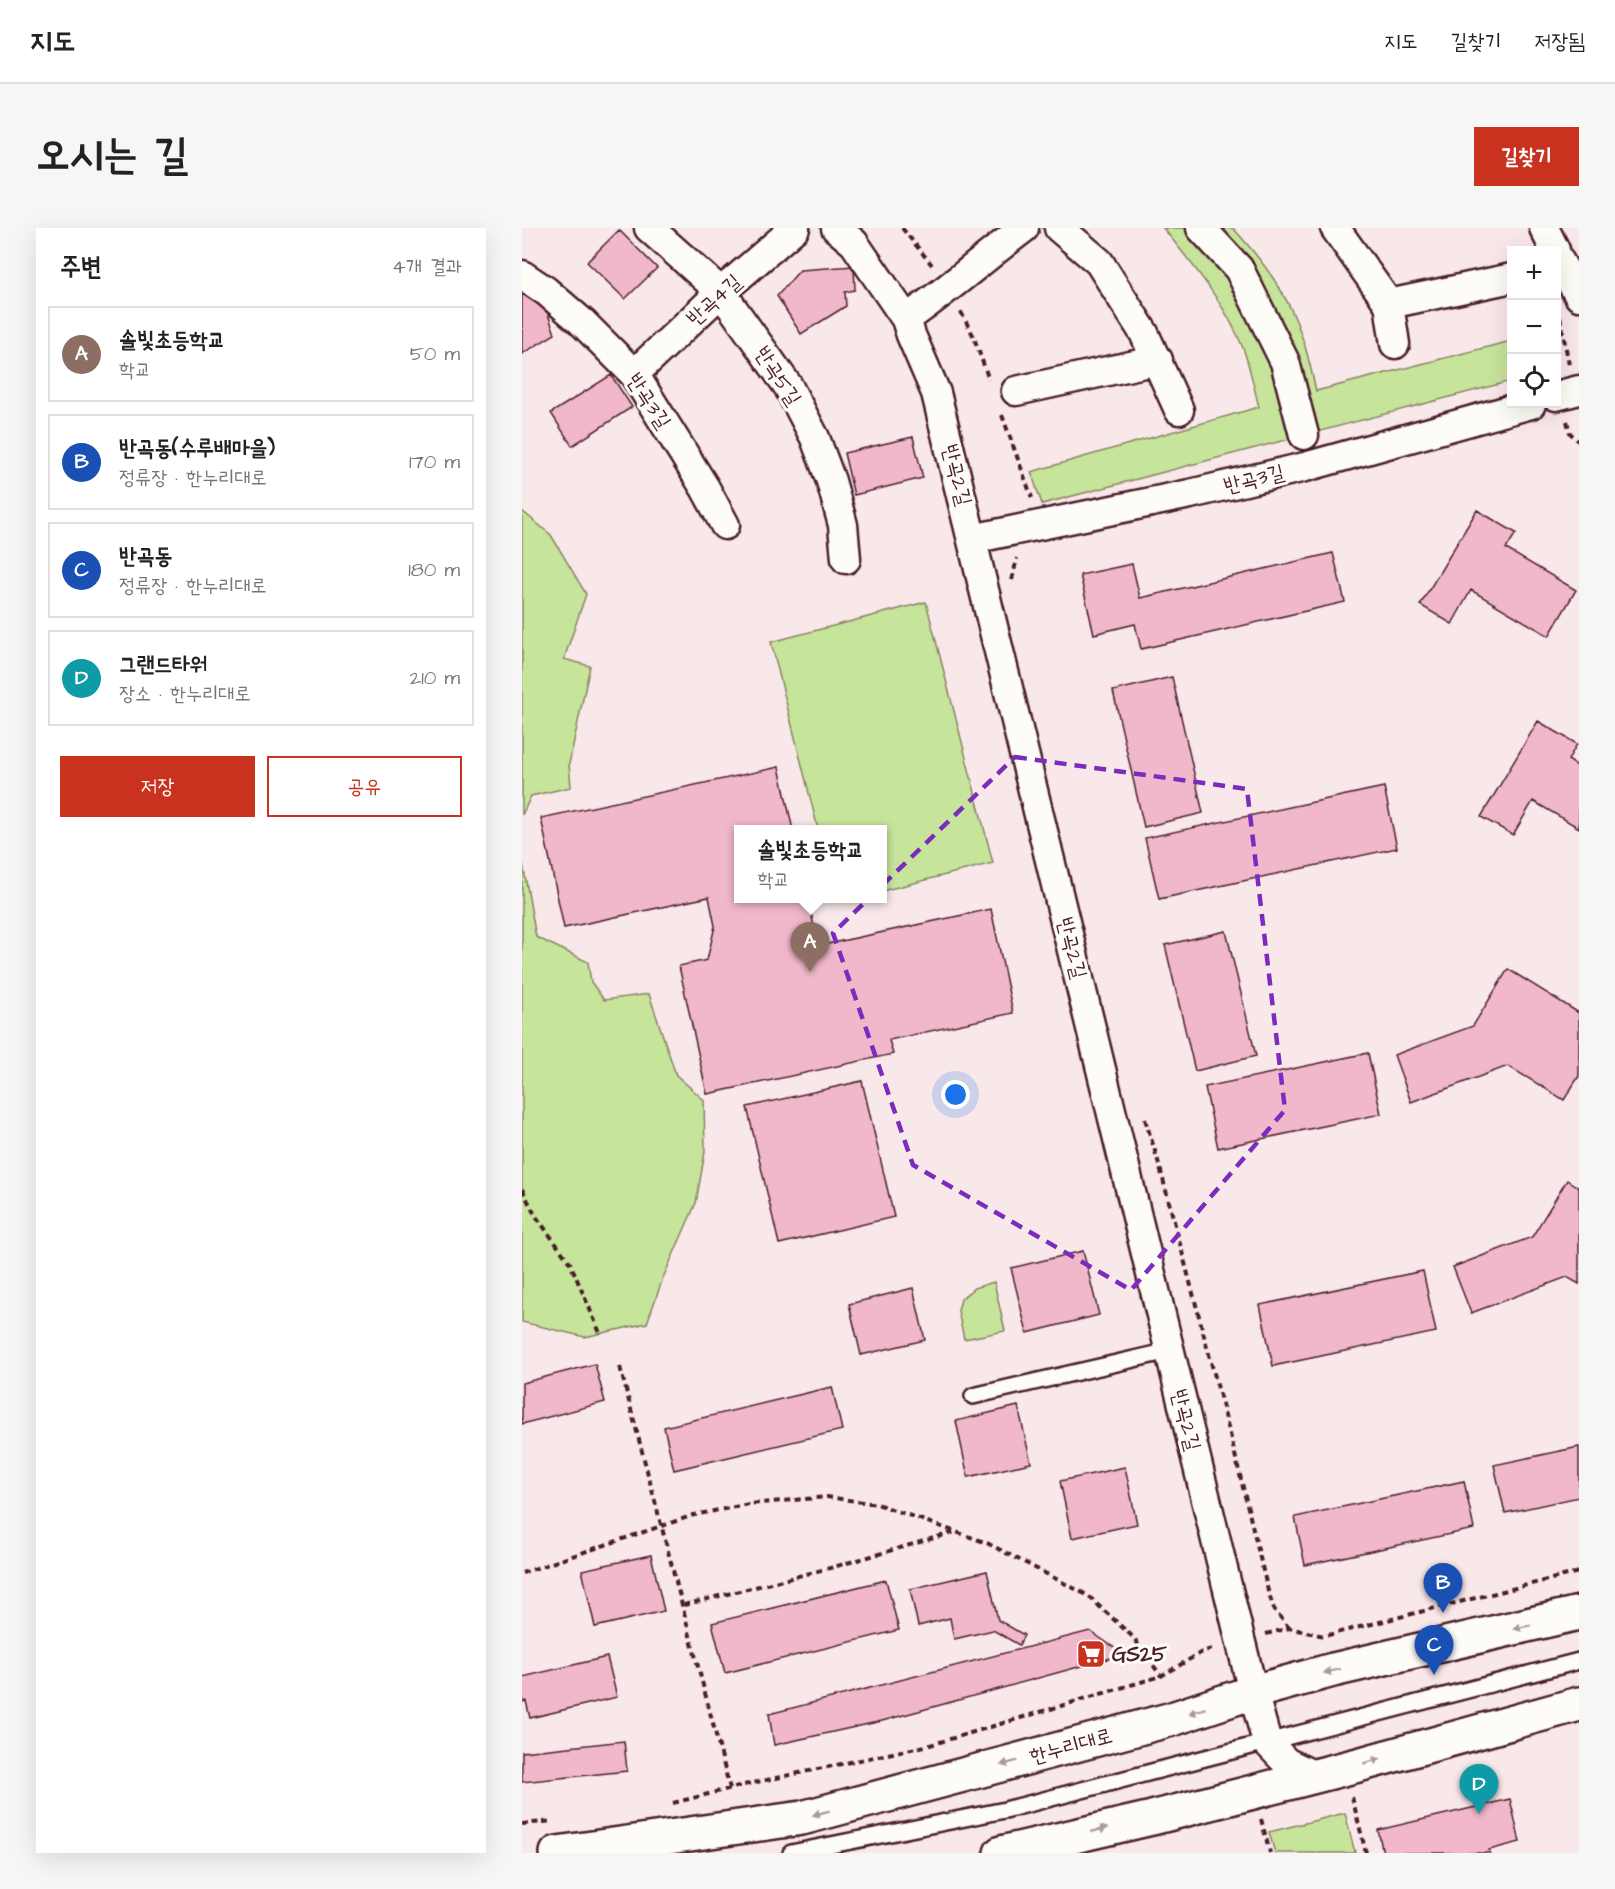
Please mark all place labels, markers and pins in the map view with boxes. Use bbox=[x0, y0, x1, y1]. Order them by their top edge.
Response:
pin: A bbox=[790, 922, 830, 972]
pin: B bbox=[1424, 1564, 1462, 1613]
pin: C bbox=[1414, 1626, 1454, 1675]
supermarket icon: GS25 bbox=[1075, 1638, 1107, 1670]
place label: GS25 bbox=[1112, 1640, 1168, 1669]
pin: D bbox=[1460, 1764, 1498, 1814]

